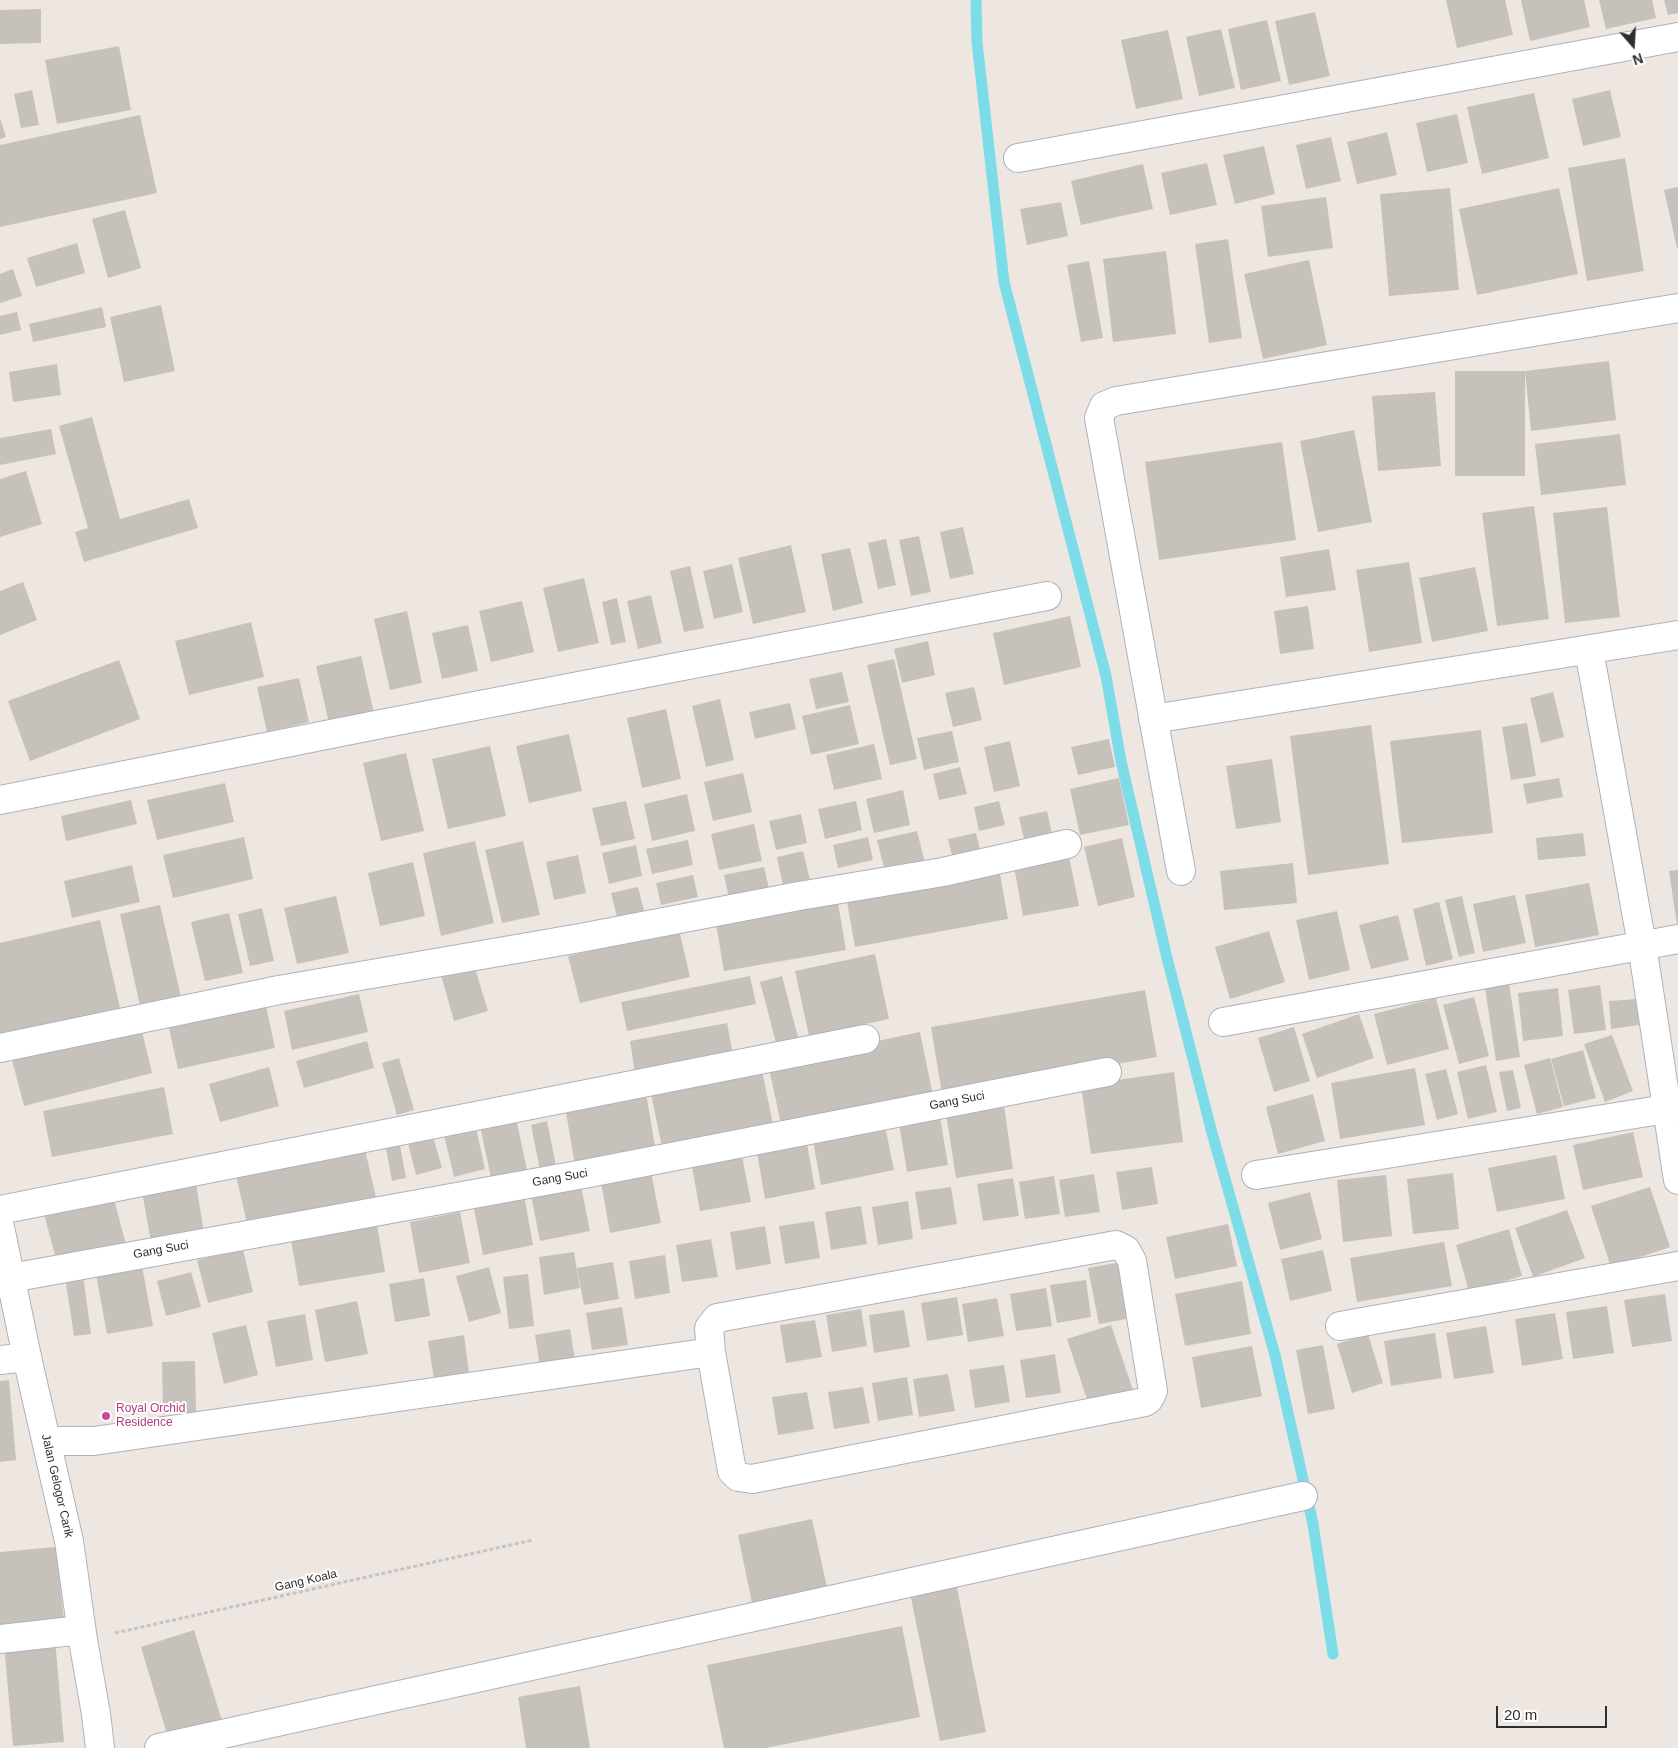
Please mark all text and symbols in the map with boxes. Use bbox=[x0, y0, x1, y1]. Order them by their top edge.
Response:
north arrow bbox=[1608, 20, 1658, 70]
text: N bbox=[1630, 50, 1645, 68]
street label: Gang Suci bbox=[928, 1089, 986, 1113]
street label: Gang Suci bbox=[531, 1166, 589, 1190]
street label: Gang Suci bbox=[132, 1238, 190, 1262]
place label: Royal Orchid Residence bbox=[116, 1402, 185, 1430]
marker: Royal Orchid Residence bbox=[100, 1410, 112, 1422]
street label: Jalan Gelogor Carik bbox=[38, 1433, 76, 1539]
street label: Gang Koala bbox=[274, 1567, 338, 1595]
scale bar bbox=[1498, 1696, 1609, 1728]
text: 20 m bbox=[1504, 1706, 1537, 1723]

